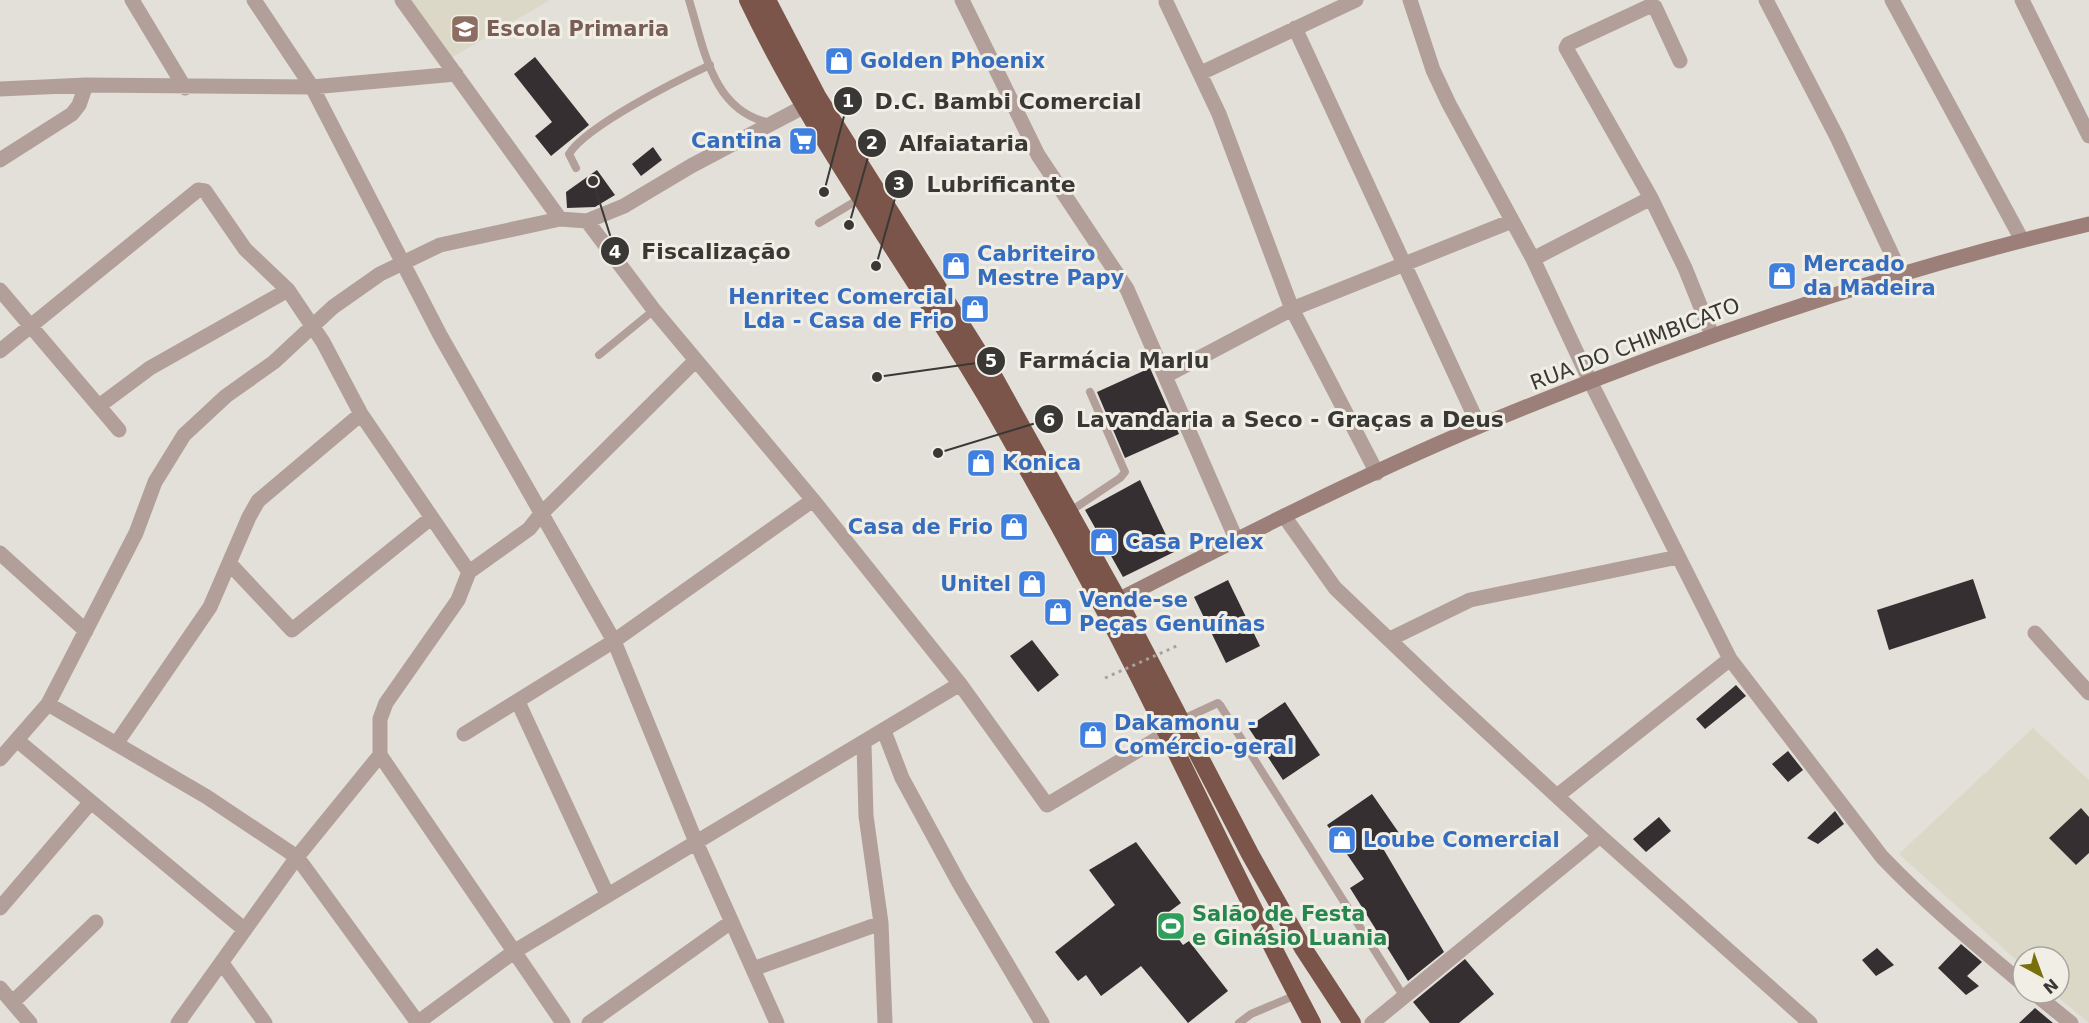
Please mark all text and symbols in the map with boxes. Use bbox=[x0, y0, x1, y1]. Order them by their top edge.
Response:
school or university icon: Escola Primaria bbox=[449, 13, 481, 45]
place label: Escola Primaria bbox=[486, 17, 669, 41]
shop icon: Golden Phoenix bbox=[823, 45, 855, 77]
place label: Golden Phoenix bbox=[860, 49, 1046, 73]
callout: D.C. Bambi Comercial bbox=[833, 81, 1154, 121]
text: D.C. Bambi Comercial bbox=[874, 89, 1142, 114]
text: 1 bbox=[842, 90, 854, 111]
callout: Alfaiataria bbox=[857, 123, 1041, 163]
supermarket icon: Cantina bbox=[787, 125, 819, 157]
place label: Cantina bbox=[691, 129, 782, 153]
text: Alfaiataria bbox=[899, 131, 1029, 156]
text: 2 bbox=[866, 132, 878, 153]
callout: Lubrificante bbox=[884, 164, 1087, 204]
text: Lubrificante bbox=[926, 172, 1076, 197]
text: 3 bbox=[893, 173, 905, 194]
callout: Fiscalização bbox=[600, 231, 803, 271]
text: Fiscalização bbox=[641, 239, 791, 264]
text: 4 bbox=[609, 241, 621, 262]
place label: Cabriteiro Mestre Papy bbox=[977, 242, 1125, 290]
shop icon: Cabriteiro Mestre Papy bbox=[940, 250, 972, 282]
place label: Mercado da Madeira bbox=[1803, 252, 1936, 300]
shop icon: Mercado da Madeira bbox=[1766, 260, 1798, 292]
place label: Henritec Comercial Lda - Casa de Frio bbox=[728, 285, 954, 333]
shop icon: Henritec Comercial Lda - Casa de Frio bbox=[959, 293, 991, 325]
street label: RUA DO CHIMBICATO bbox=[1527, 293, 1743, 395]
callout: Farmácia Marlu bbox=[976, 341, 1221, 381]
text: Farmácia Marlu bbox=[1018, 348, 1210, 373]
text: 5 bbox=[985, 350, 997, 371]
callout: Lavandaria a Seco - Graças a Deus bbox=[1034, 399, 1516, 439]
text: Lavandaria a Seco - Graças a Deus bbox=[1076, 407, 1504, 432]
text: 6 bbox=[1043, 409, 1055, 430]
shop icon: Konica bbox=[965, 447, 997, 479]
place label: Konica bbox=[1002, 451, 1081, 475]
shop icon: Casa de Frio bbox=[998, 511, 1030, 543]
place label: Casa de Frio bbox=[848, 515, 993, 539]
shop icon: Casa Prelex bbox=[1088, 526, 1120, 558]
place label: Casa Prelex bbox=[1125, 530, 1264, 554]
shop icon: Unitel bbox=[1016, 568, 1048, 600]
place label: Unitel bbox=[940, 572, 1011, 596]
place label: Vende-se Peças Genuínas bbox=[1079, 588, 1265, 636]
shop icon: Vende-se Peças Genuínas bbox=[1042, 596, 1074, 628]
place label: Dakamonu - Comércio-geral bbox=[1114, 711, 1294, 759]
shop icon: Dakamonu - Comércio-geral bbox=[1077, 719, 1109, 751]
shop icon: Loube Comercial bbox=[1326, 824, 1358, 856]
place label: Loube Comercial bbox=[1363, 828, 1560, 852]
place label: Salão de Festa e Ginásio Luania bbox=[1192, 902, 1387, 950]
sports icon: Salão de Festa e Ginásio Luania bbox=[1155, 910, 1187, 942]
north arrow bbox=[2011, 945, 2071, 1005]
text: N bbox=[2039, 974, 2062, 998]

